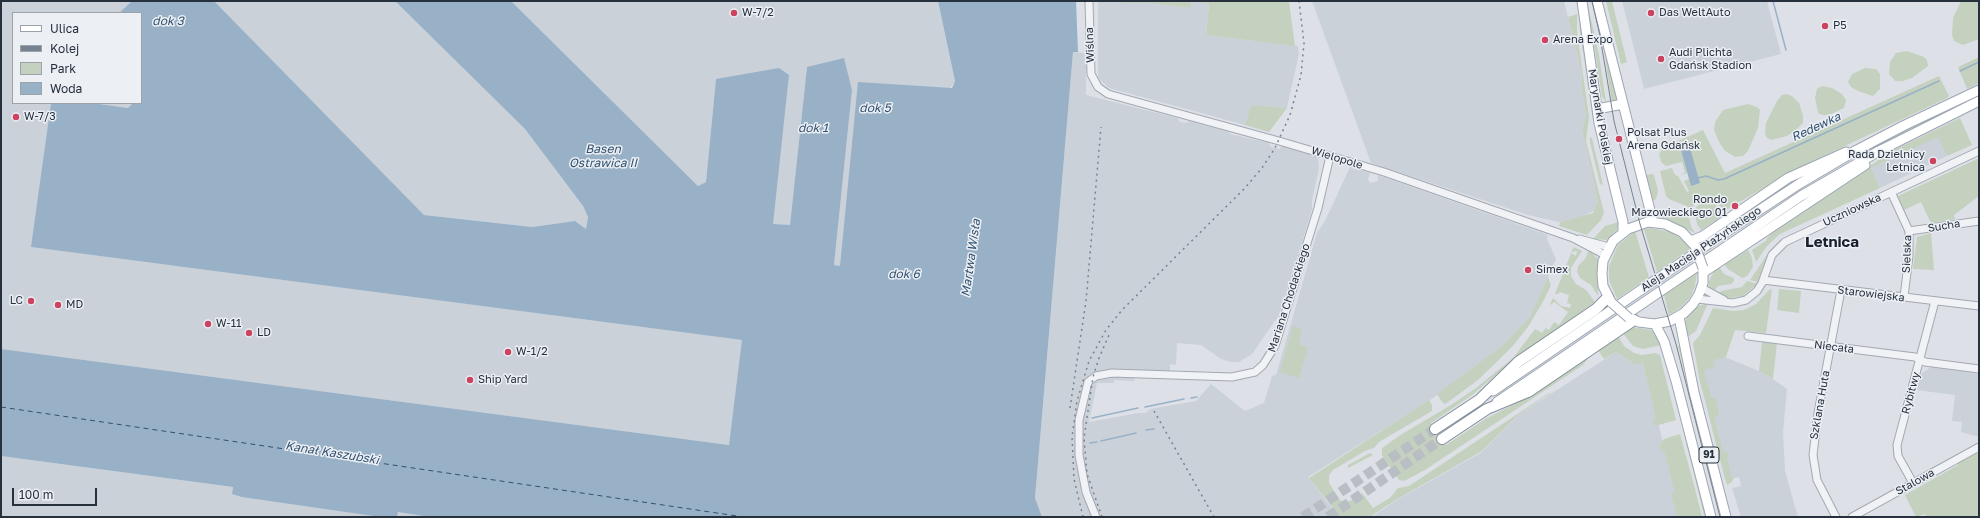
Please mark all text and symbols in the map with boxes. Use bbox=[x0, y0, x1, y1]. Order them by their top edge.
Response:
place label: W-7/2 bbox=[742, 6, 774, 20]
place label: Das WeltAuto bbox=[1659, 6, 1730, 20]
marker: W-7/2 bbox=[729, 8, 739, 18]
marker: Das WeltAuto bbox=[1646, 8, 1656, 18]
legend bbox=[12, 12, 142, 104]
water label: dok 3 bbox=[152, 14, 184, 28]
place label: P5 bbox=[1833, 19, 1847, 33]
text: Ulica bbox=[50, 21, 79, 36]
marker: P5 bbox=[1820, 21, 1830, 31]
street label: Wiślna bbox=[1083, 27, 1097, 63]
place label: Arena Expo bbox=[1553, 33, 1613, 47]
marker: Arena Expo bbox=[1540, 35, 1550, 45]
text: Kolej bbox=[50, 41, 79, 56]
place label: Audi Plichta Gdańsk Stadion bbox=[1669, 46, 1752, 72]
marker: Audi Plichta Gdańsk Stadion bbox=[1656, 54, 1666, 64]
text: Park bbox=[50, 61, 76, 76]
street label: Marynarki Polskiej bbox=[1585, 68, 1615, 166]
text: Woda bbox=[50, 81, 82, 96]
water label: dok 5 bbox=[859, 101, 891, 115]
water label: Redewka bbox=[1789, 109, 1843, 145]
place label: W-7/3 bbox=[24, 110, 56, 124]
marker: W-7/3 bbox=[11, 112, 21, 122]
water label: dok 1 bbox=[798, 121, 828, 135]
place label: Polsat Plus Arena Gdańsk bbox=[1627, 126, 1700, 152]
marker: Polsat Plus Arena Gdańsk bbox=[1614, 134, 1624, 144]
water label: Basen Ostrawica II bbox=[569, 142, 637, 170]
street label: Wielopole bbox=[1310, 144, 1364, 172]
place label: Rada Dzielnicy Letnica bbox=[1848, 148, 1925, 174]
marker: Rada Dzielnicy Letnica bbox=[1928, 156, 1938, 166]
street label: Uczniowska bbox=[1821, 191, 1883, 229]
place label: Rondo Mazowieckiego 01 bbox=[1631, 193, 1727, 219]
marker: Rondo Mazowieckiego 01 bbox=[1730, 201, 1740, 211]
street label: Aleja Macieja Płażyńskiego bbox=[1638, 204, 1764, 294]
street label: Sucha bbox=[1927, 217, 1961, 235]
water label: Martwa Wisła bbox=[958, 218, 984, 298]
district label: Letnica bbox=[1805, 233, 1859, 251]
street label: Sielska bbox=[1900, 235, 1914, 273]
street label: Mariana Chodackiego bbox=[1265, 242, 1313, 354]
place label: Simex bbox=[1536, 263, 1568, 277]
marker: Simex bbox=[1523, 265, 1533, 275]
water label: dok 6 bbox=[888, 267, 920, 281]
street label: Starowiejska bbox=[1837, 283, 1905, 305]
place label: LC bbox=[10, 294, 23, 308]
marker: LC bbox=[26, 296, 36, 306]
place label: MD bbox=[66, 298, 83, 312]
marker: MD bbox=[53, 300, 63, 310]
place label: W-11 bbox=[216, 317, 241, 331]
marker: W-11 bbox=[203, 319, 213, 329]
place label: LD bbox=[257, 326, 271, 340]
marker: LD bbox=[244, 328, 254, 338]
street label: Niecała bbox=[1813, 338, 1855, 356]
place label: W-1/2 bbox=[516, 345, 548, 359]
marker: W-1/2 bbox=[503, 347, 513, 357]
street label: Szklana Huta bbox=[1807, 369, 1833, 441]
street label: Rybitwy bbox=[1899, 370, 1923, 416]
place label: Ship Yard bbox=[478, 373, 528, 387]
marker: Ship Yard bbox=[465, 375, 475, 385]
water label: Kanał Kaszubski bbox=[284, 438, 380, 468]
road number: 91 bbox=[1699, 447, 1719, 463]
street label: Stalowa bbox=[1893, 466, 1937, 498]
scale bar bbox=[14, 480, 99, 506]
text: 100 m bbox=[19, 487, 53, 502]

